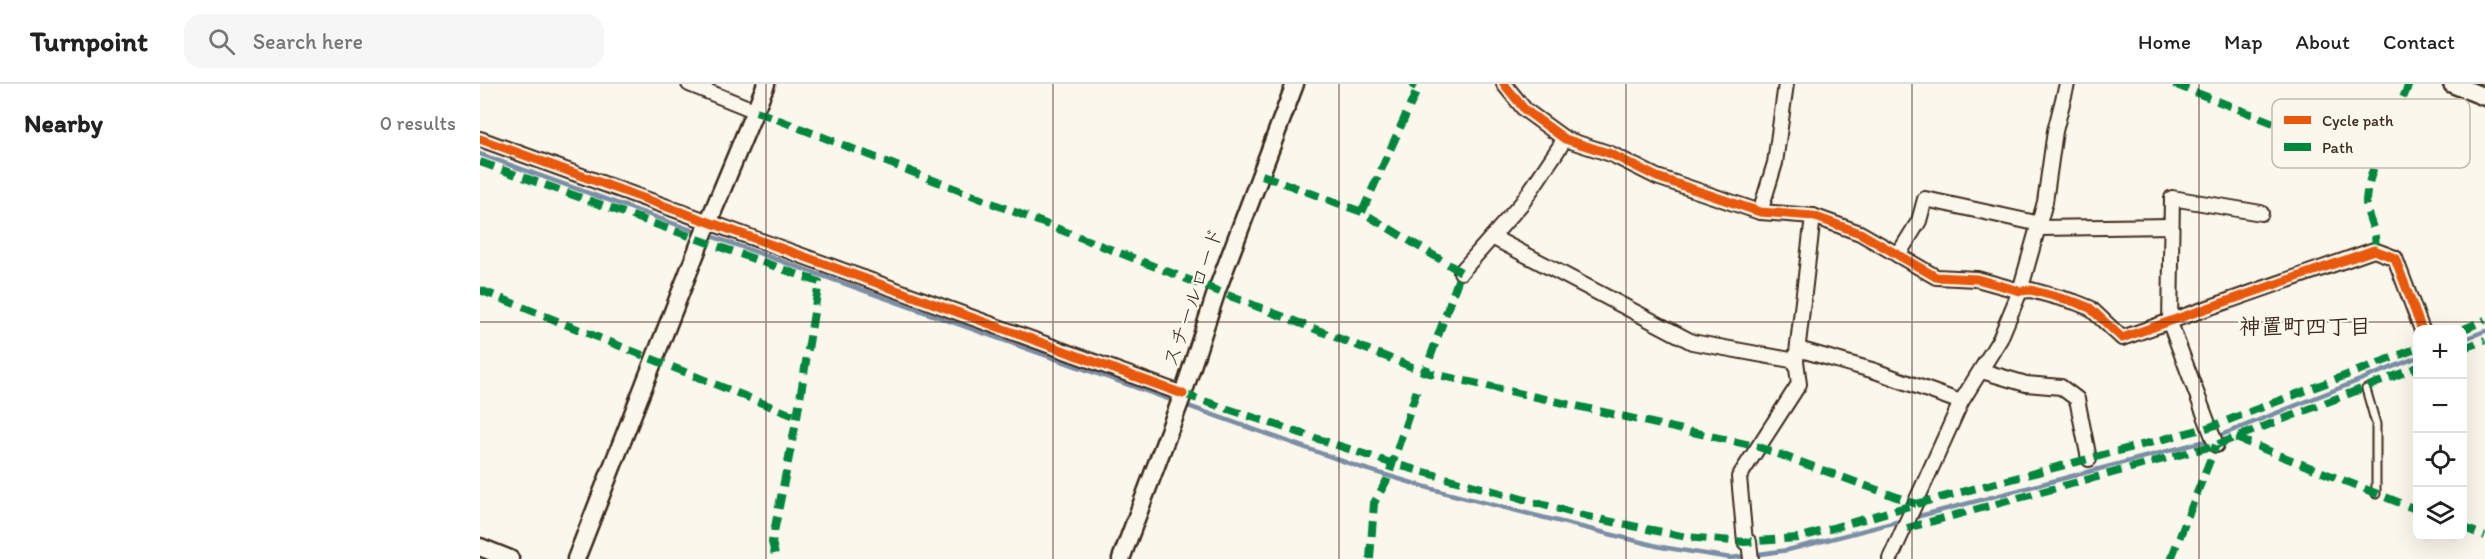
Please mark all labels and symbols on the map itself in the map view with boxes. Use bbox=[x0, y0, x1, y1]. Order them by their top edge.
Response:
legend bbox=[2272, 99, 2470, 168]
text: Cycle path bbox=[2322, 111, 2394, 130]
text: Path bbox=[2322, 138, 2353, 157]
street label: スチールロード bbox=[1157, 224, 1228, 370]
district label: 神置町四丁目 bbox=[2239, 313, 2371, 340]

